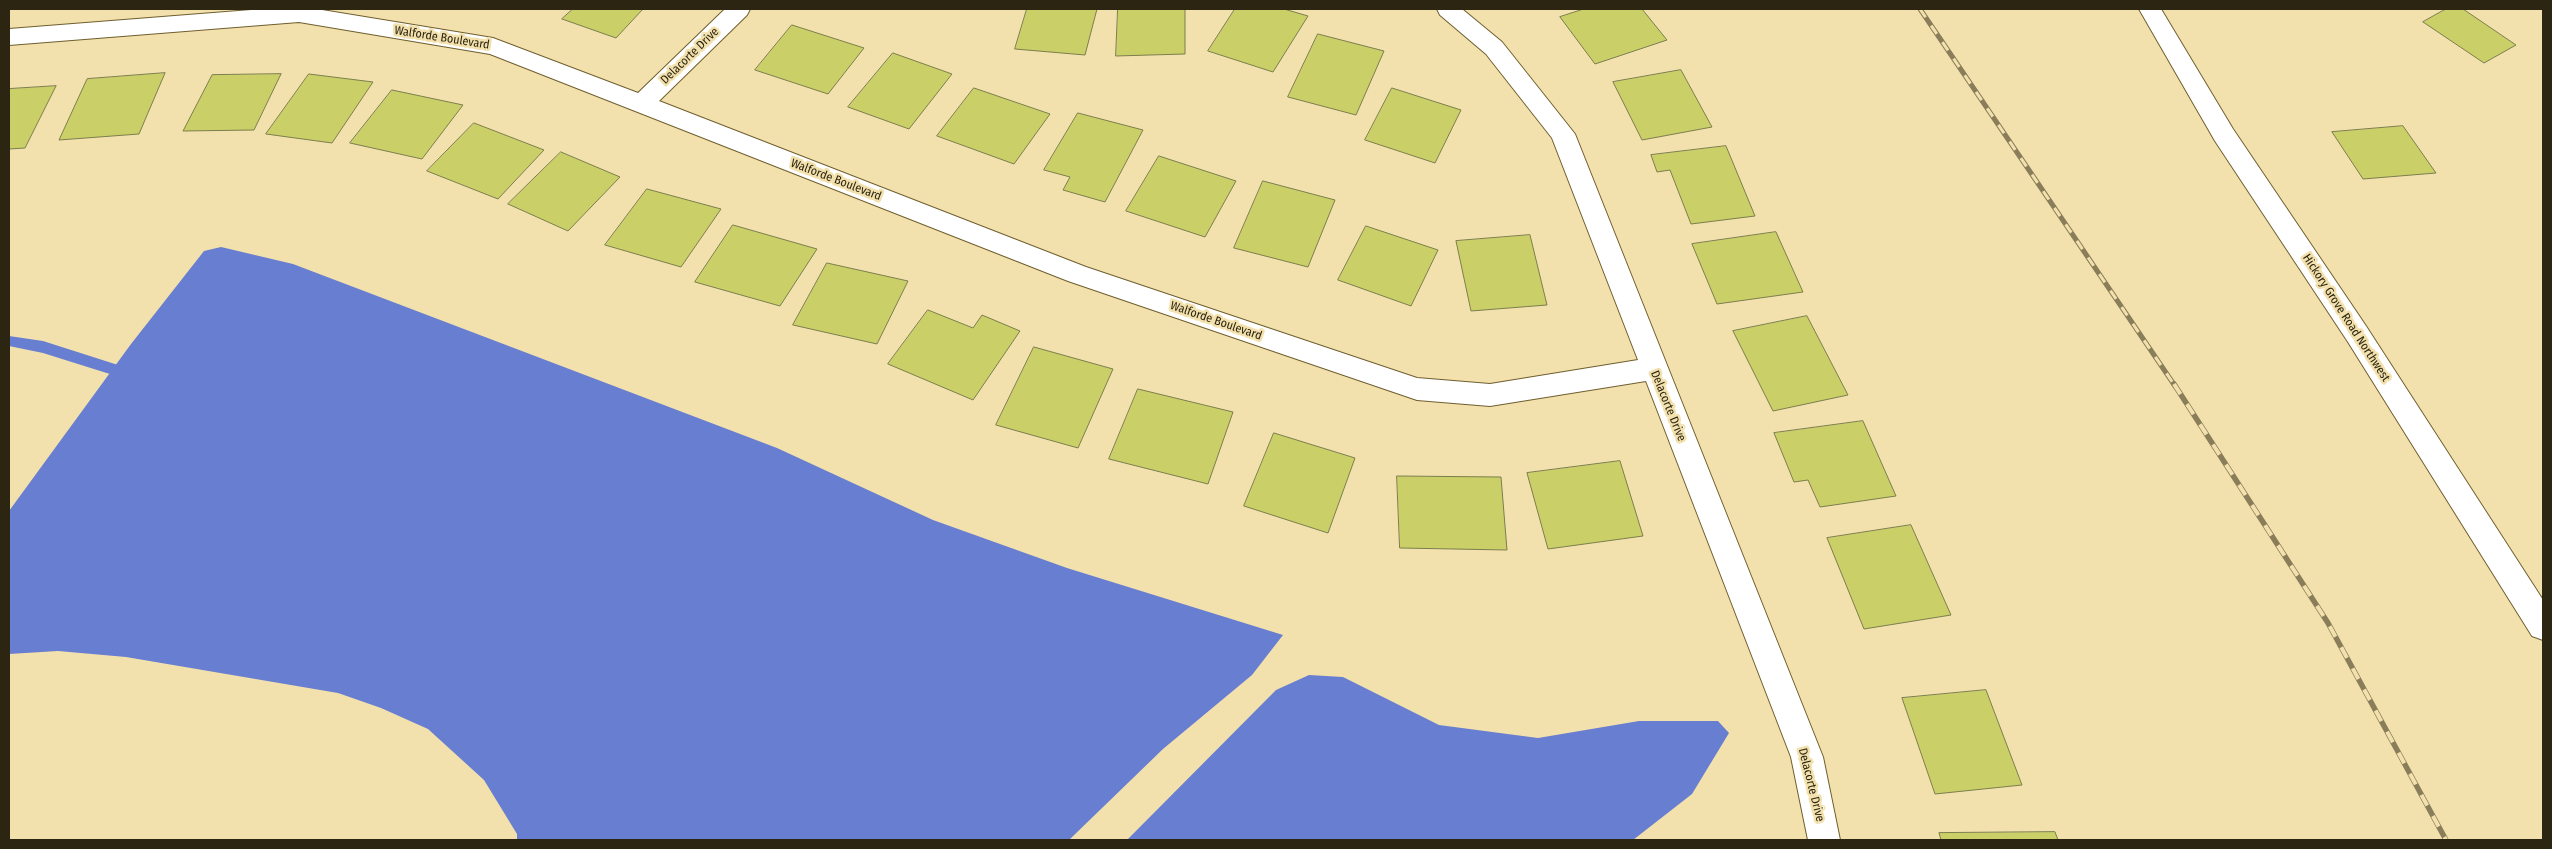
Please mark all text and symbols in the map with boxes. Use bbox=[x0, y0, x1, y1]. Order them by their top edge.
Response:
street label: Walforde Boulevard bbox=[394, 23, 490, 53]
street label: Delacorte Drive bbox=[658, 25, 722, 87]
street label: Walforde Boulevard bbox=[789, 156, 883, 204]
street label: Hickory Grove Road Northwest bbox=[2299, 252, 2393, 384]
street label: Walforde Boulevard bbox=[1168, 299, 1264, 343]
street label: Delacorte Drive bbox=[1647, 368, 1689, 444]
street label: Delacorte Drive bbox=[1795, 747, 1827, 823]

